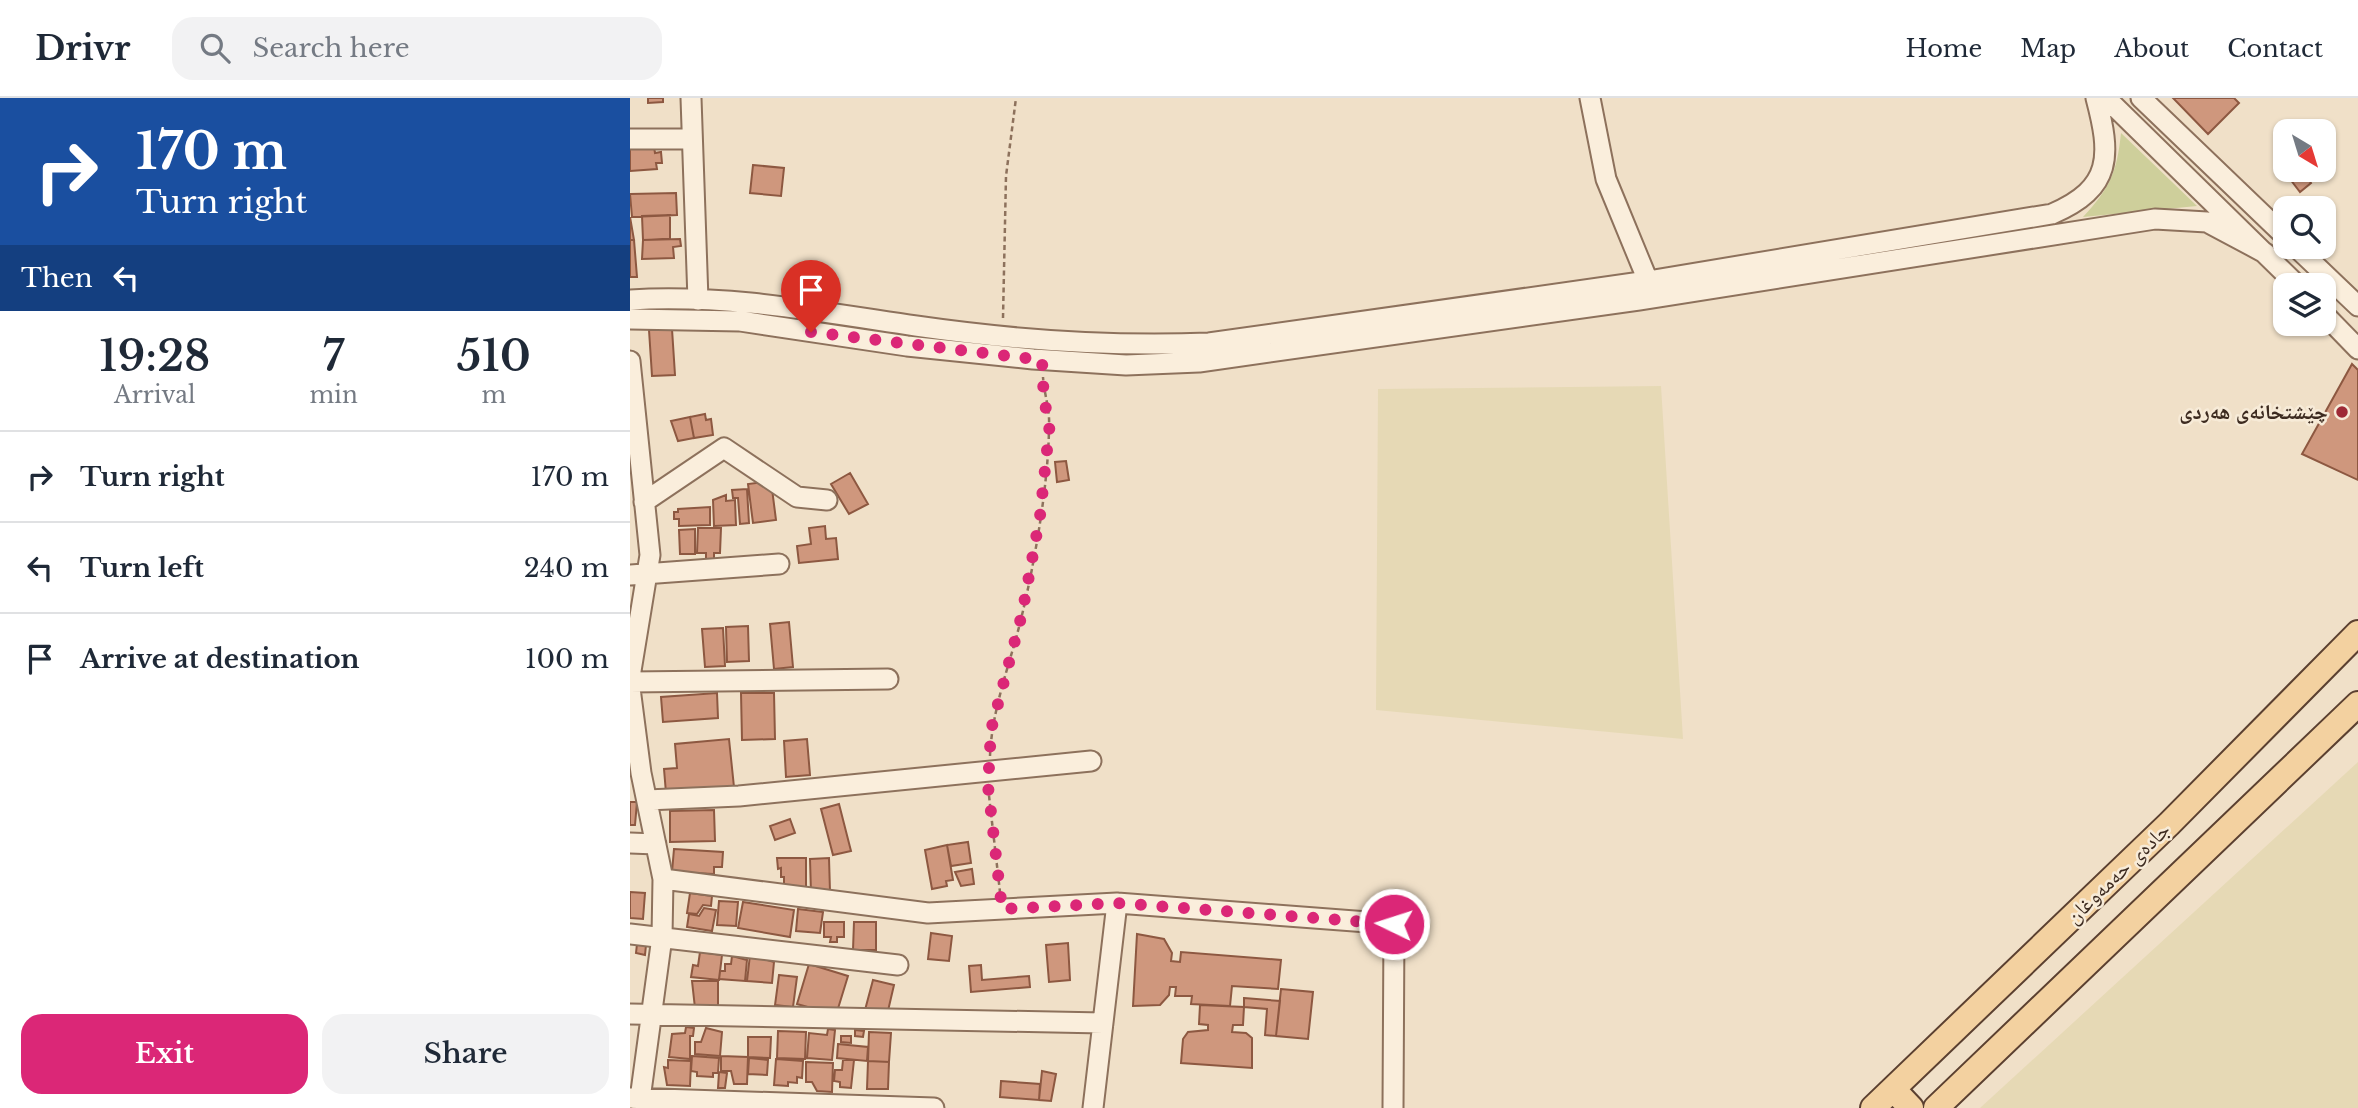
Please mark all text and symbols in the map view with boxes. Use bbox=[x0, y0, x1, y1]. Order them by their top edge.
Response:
search box bbox=[172, 17, 662, 80]
text: Drivr bbox=[35, 28, 130, 69]
icon: search bbox=[196, 29, 234, 67]
text: Search here bbox=[252, 32, 410, 64]
text: Home bbox=[1906, 34, 1982, 63]
text: Map bbox=[2020, 34, 2076, 63]
text: About bbox=[2114, 34, 2189, 63]
text: Contact bbox=[2227, 34, 2323, 63]
north arrow bbox=[2273, 119, 2336, 182]
map controls bbox=[2273, 119, 2336, 336]
text: 170 m bbox=[136, 121, 287, 182]
icon: right bbox=[21, 126, 112, 217]
text: Turn right bbox=[136, 182, 307, 222]
button: search bbox=[2273, 196, 2336, 259]
icon: left bbox=[107, 259, 145, 297]
pin bbox=[781, 260, 841, 332]
text: Then bbox=[21, 262, 93, 294]
icon: arrive bbox=[792, 271, 830, 309]
button: layers bbox=[2273, 273, 2336, 336]
text: 19:28 bbox=[99, 330, 210, 382]
text: 7 bbox=[323, 330, 344, 382]
text: 510 bbox=[457, 330, 531, 382]
text: Arrival bbox=[114, 381, 195, 409]
text: min bbox=[309, 381, 358, 409]
text: m bbox=[482, 381, 506, 409]
place label: چێشتخانەی هەردی bbox=[2179, 399, 2328, 425]
marker: چێشتخانەی هەردی bbox=[2334, 404, 2350, 420]
icon: right bbox=[21, 458, 59, 496]
text: Turn right bbox=[80, 461, 225, 493]
text: 170 m bbox=[530, 461, 609, 493]
icon: left bbox=[21, 549, 59, 587]
text: Turn left bbox=[80, 552, 204, 584]
text: 240 m bbox=[524, 552, 609, 584]
icon: arrive bbox=[21, 640, 59, 678]
text: Arrive at destination bbox=[80, 643, 360, 675]
text: 100 m bbox=[525, 643, 609, 675]
street label: جادەی حەمەوغان bbox=[2060, 817, 2176, 929]
position arrow bbox=[1357, 887, 1431, 961]
button: Exit bbox=[21, 1014, 308, 1094]
button: Share bbox=[322, 1014, 609, 1094]

